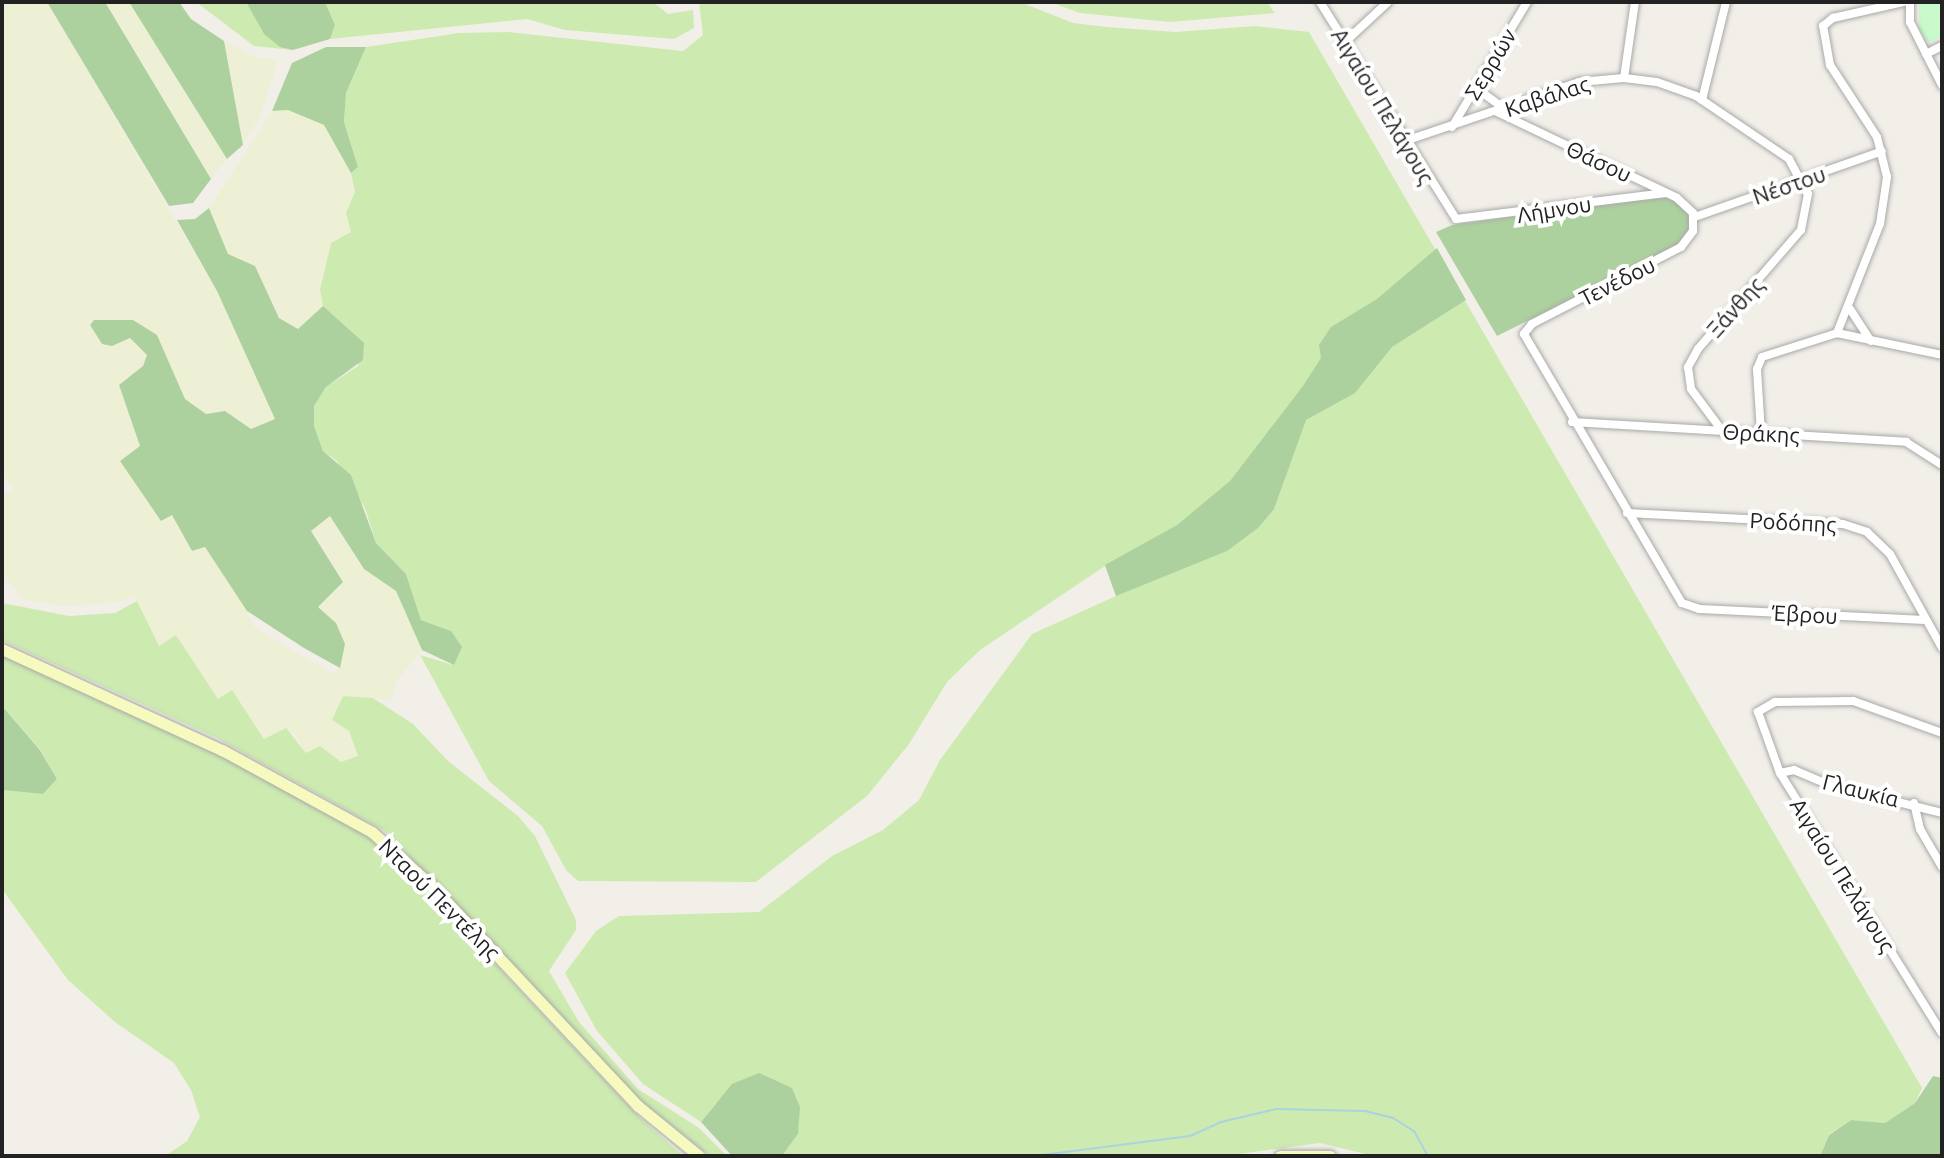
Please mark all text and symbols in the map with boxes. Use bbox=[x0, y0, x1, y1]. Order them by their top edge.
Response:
street label: Αιγαίου Πελάγους bbox=[1326, 23, 1440, 189]
street label: Σερρών bbox=[1459, 24, 1521, 104]
street label: Καβάλας bbox=[1501, 70, 1593, 122]
street label: Θάσου bbox=[1562, 134, 1636, 188]
street label: Νέστου bbox=[1749, 160, 1829, 210]
street label: Λήμνου bbox=[1515, 190, 1593, 228]
street label: Τενέδου bbox=[1575, 251, 1659, 311]
street label: Ξάνθης bbox=[1701, 272, 1769, 342]
street label: Θράκης bbox=[1722, 418, 1800, 448]
street label: Ροδόπης bbox=[1749, 507, 1837, 537]
street label: Έβρου bbox=[1772, 599, 1838, 629]
street label: Γλαυκία bbox=[1820, 768, 1902, 812]
street label: Αιγαίου Πελάγους bbox=[1785, 793, 1901, 957]
street label: Νταού Πεντέλης bbox=[374, 833, 506, 965]

